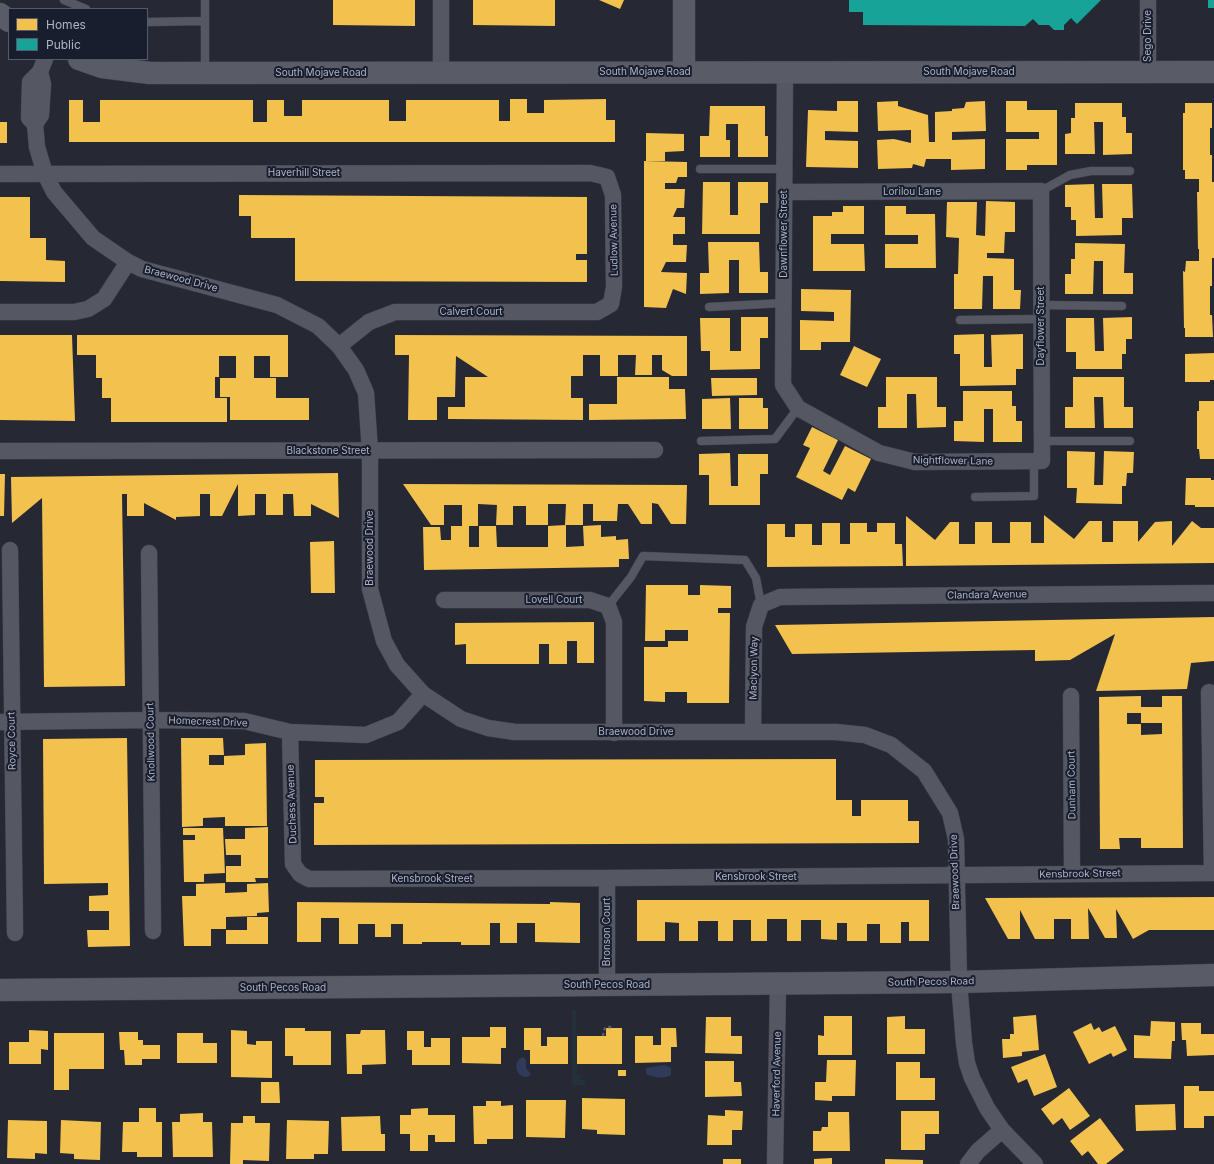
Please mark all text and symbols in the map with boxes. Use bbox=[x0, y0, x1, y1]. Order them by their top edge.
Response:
legend bbox=[8, 8, 148, 60]
street label: Sego Drive bbox=[1142, 10, 1154, 62]
text: Homes bbox=[46, 17, 86, 32]
text: Public bbox=[46, 37, 81, 52]
street label: South Mojave Road bbox=[599, 66, 691, 78]
street label: South Mojave Road bbox=[923, 66, 1015, 78]
street label: South Mojave Road bbox=[275, 67, 367, 79]
street label: Haverhill Street bbox=[268, 167, 340, 179]
street label: Lorilou Lane bbox=[883, 186, 941, 198]
street label: Dawnflower Street bbox=[778, 190, 790, 278]
street label: Ludlow Avenue bbox=[607, 204, 621, 276]
street label: Braewood Drive bbox=[143, 263, 219, 295]
street label: Dayflower Street bbox=[1035, 286, 1047, 366]
street label: Calvert Court bbox=[439, 306, 503, 318]
street label: Blackstone Street bbox=[287, 445, 369, 457]
street label: Nightflower Lane bbox=[913, 454, 993, 468]
street label: Braewood Drive bbox=[364, 510, 376, 586]
street label: Clandara Avenue bbox=[947, 588, 1027, 602]
street label: Lovell Court bbox=[526, 594, 582, 606]
street label: Maclyon Way bbox=[747, 636, 761, 700]
street label: Knollwood Court bbox=[144, 702, 158, 782]
street label: Royce Court bbox=[5, 712, 19, 770]
street label: Homecrest Drive bbox=[168, 715, 248, 729]
street label: Braewood Drive bbox=[598, 726, 674, 738]
street label: Dunham Court bbox=[1065, 751, 1079, 819]
street label: Duchess Avenue bbox=[285, 764, 299, 844]
street label: Braewood Drive bbox=[948, 834, 962, 910]
street label: Kensbrook Street bbox=[1039, 867, 1121, 881]
street label: Kensbrook Street bbox=[715, 871, 797, 883]
street label: Kensbrook Street bbox=[391, 873, 473, 885]
street label: Bronson Court bbox=[601, 898, 613, 966]
street label: South Pecos Road bbox=[888, 975, 974, 989]
street label: South Pecos Road bbox=[564, 979, 650, 991]
street label: South Pecos Road bbox=[240, 982, 326, 994]
street label: Haverford Avenue bbox=[770, 1031, 784, 1117]

